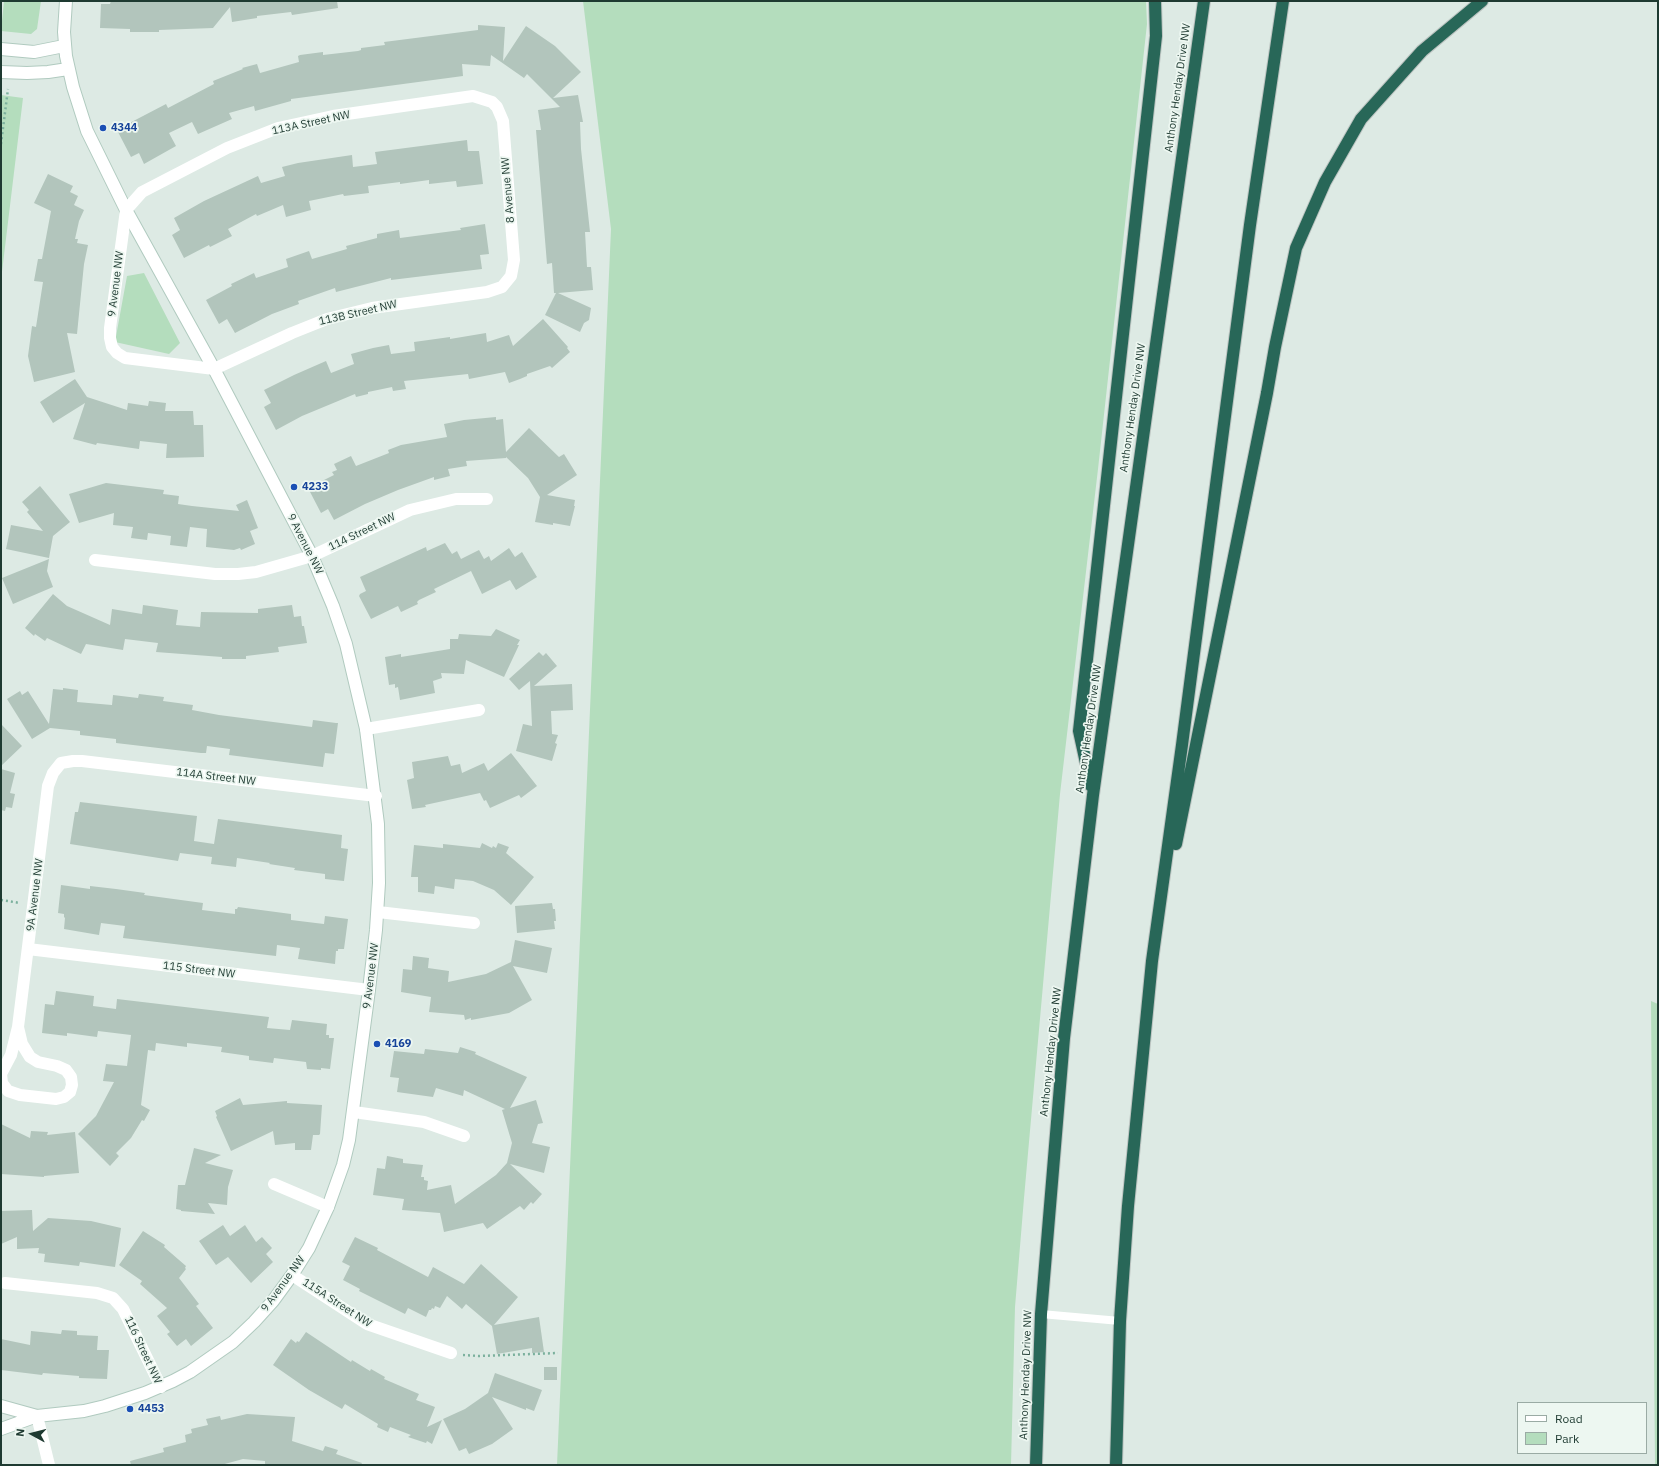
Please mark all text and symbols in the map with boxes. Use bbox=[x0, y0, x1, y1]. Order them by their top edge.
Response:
street label: Anthony Henday Drive NW bbox=[1162, 23, 1194, 153]
street label: 113A Street NW bbox=[271, 108, 351, 138]
place label: 4344 bbox=[111, 121, 137, 135]
marker: 4344 bbox=[98, 123, 108, 133]
street label: 8 Avenue NW bbox=[499, 157, 517, 223]
street label: 9 Avenue NW bbox=[105, 250, 127, 318]
street label: 113B Street NW bbox=[318, 298, 398, 328]
street label: Anthony Henday Drive NW bbox=[1117, 343, 1149, 473]
place label: 4233 bbox=[302, 480, 328, 494]
marker: 4233 bbox=[289, 482, 299, 492]
street label: 114 Street NW bbox=[326, 510, 398, 554]
street label: 9 Avenue NW bbox=[284, 512, 326, 576]
street label: Anthony Henday Drive NW bbox=[1073, 664, 1105, 794]
street label: 114A Street NW bbox=[176, 766, 256, 788]
street label: 9A Avenue NW bbox=[24, 858, 46, 932]
street label: 9 Avenue NW bbox=[360, 942, 382, 1010]
street label: 115 Street NW bbox=[162, 959, 236, 981]
street label: Anthony Henday Drive NW bbox=[1038, 987, 1064, 1117]
place label: 4169 bbox=[385, 1037, 411, 1051]
marker: 4169 bbox=[372, 1039, 382, 1049]
street label: 9 Avenue NW bbox=[258, 1253, 308, 1315]
street label: 115A Street NW bbox=[300, 1276, 374, 1330]
street label: Anthony Henday Drive NW bbox=[1017, 1310, 1035, 1440]
street label: 116 Street NW bbox=[122, 1314, 164, 1386]
place label: 4453 bbox=[138, 1402, 164, 1416]
legend bbox=[1517, 1402, 1647, 1454]
marker: 4453 bbox=[125, 1404, 135, 1414]
text: Road bbox=[1555, 1411, 1583, 1426]
north arrow bbox=[12, 1414, 52, 1454]
text: N bbox=[13, 1428, 28, 1437]
text: Park bbox=[1555, 1431, 1579, 1446]

